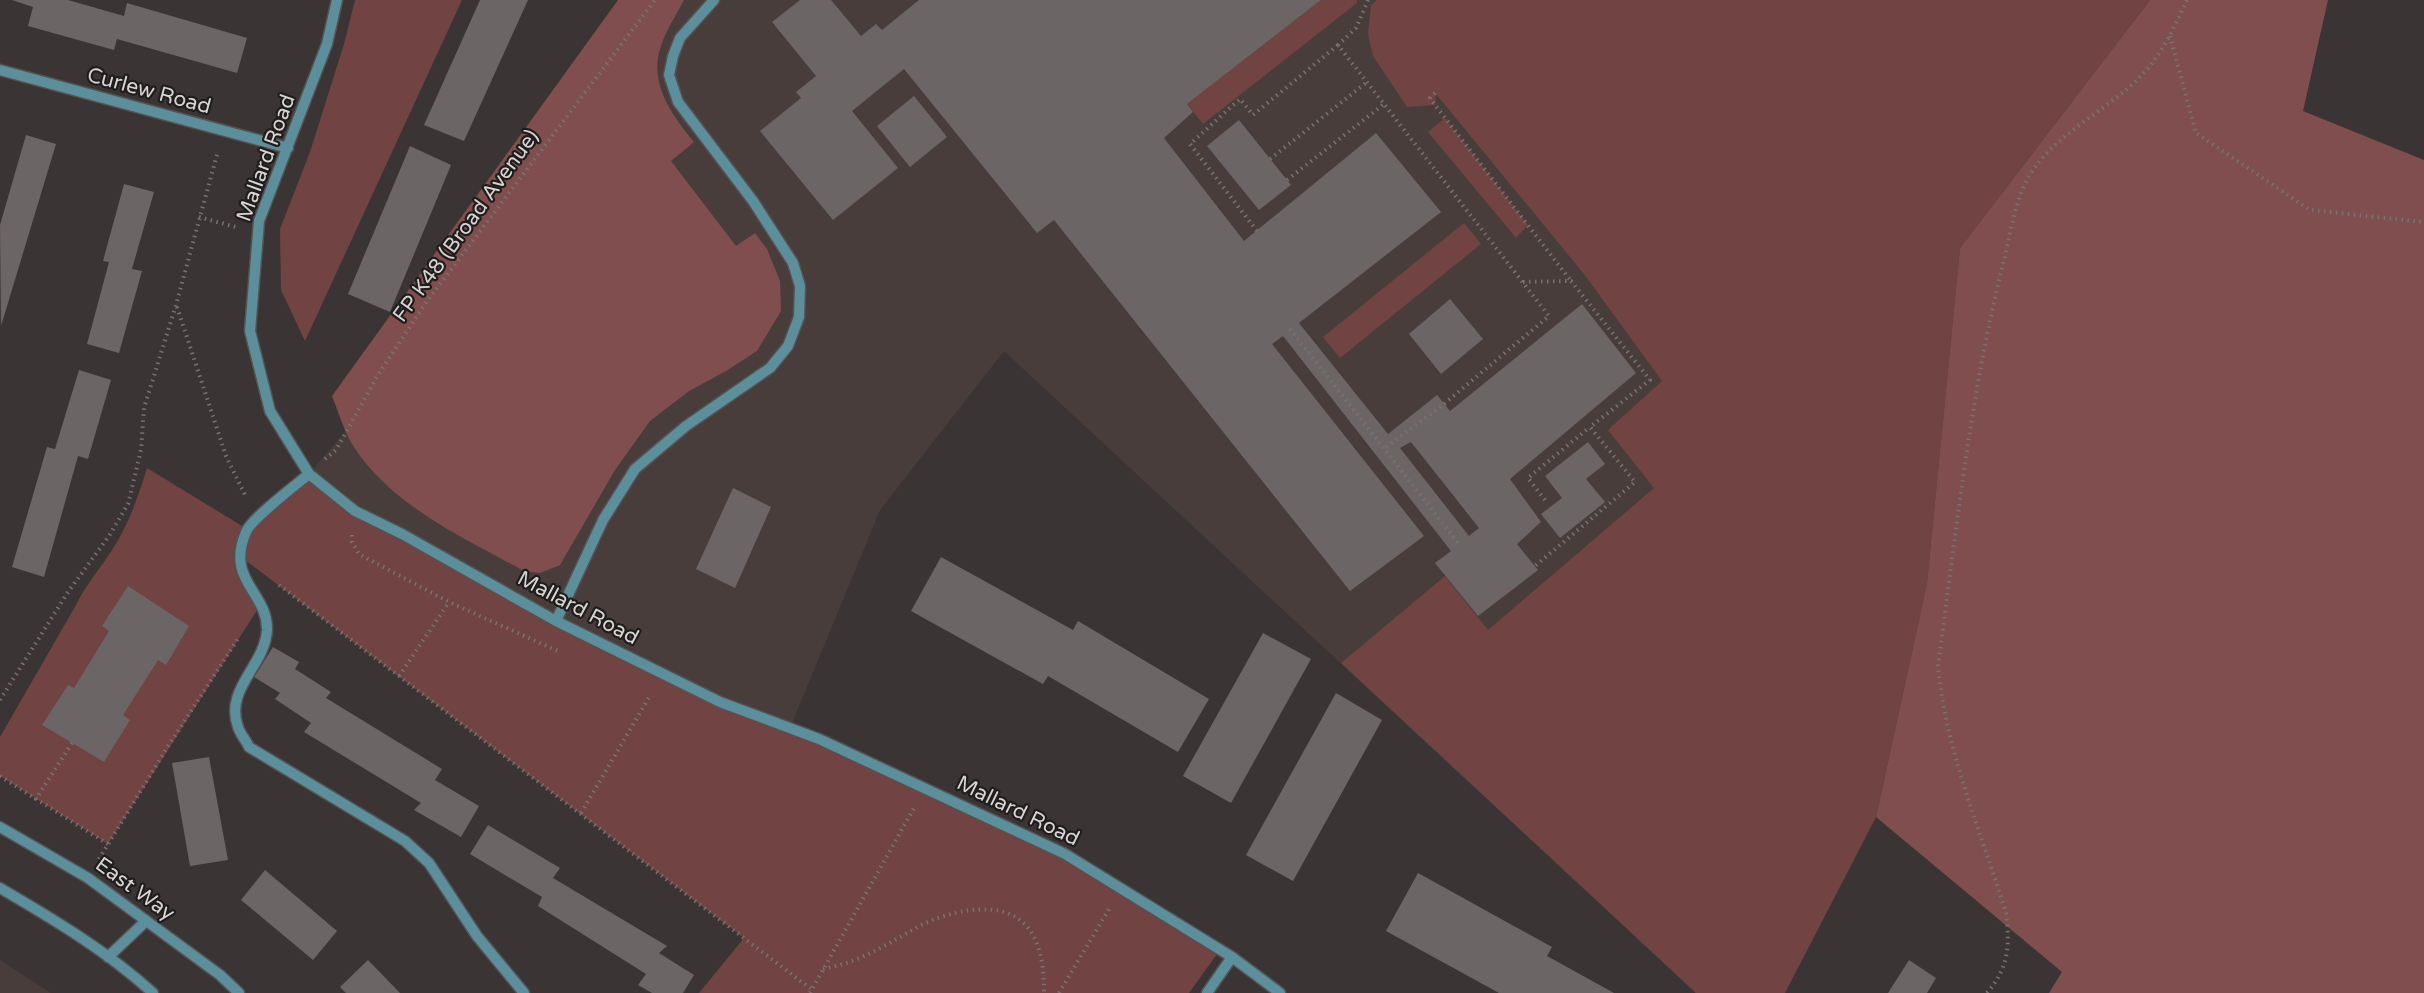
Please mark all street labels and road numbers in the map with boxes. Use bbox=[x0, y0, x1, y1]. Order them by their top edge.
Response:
street label: Curlew Road bbox=[84, 62, 214, 120]
street label: Mallard Road bbox=[231, 91, 301, 225]
street label: FP K48 (Broad Avenue) bbox=[388, 125, 544, 327]
street label: Mallard Road bbox=[513, 566, 643, 650]
street label: Mallard Road bbox=[952, 770, 1084, 852]
street label: East Way bbox=[91, 852, 179, 926]

